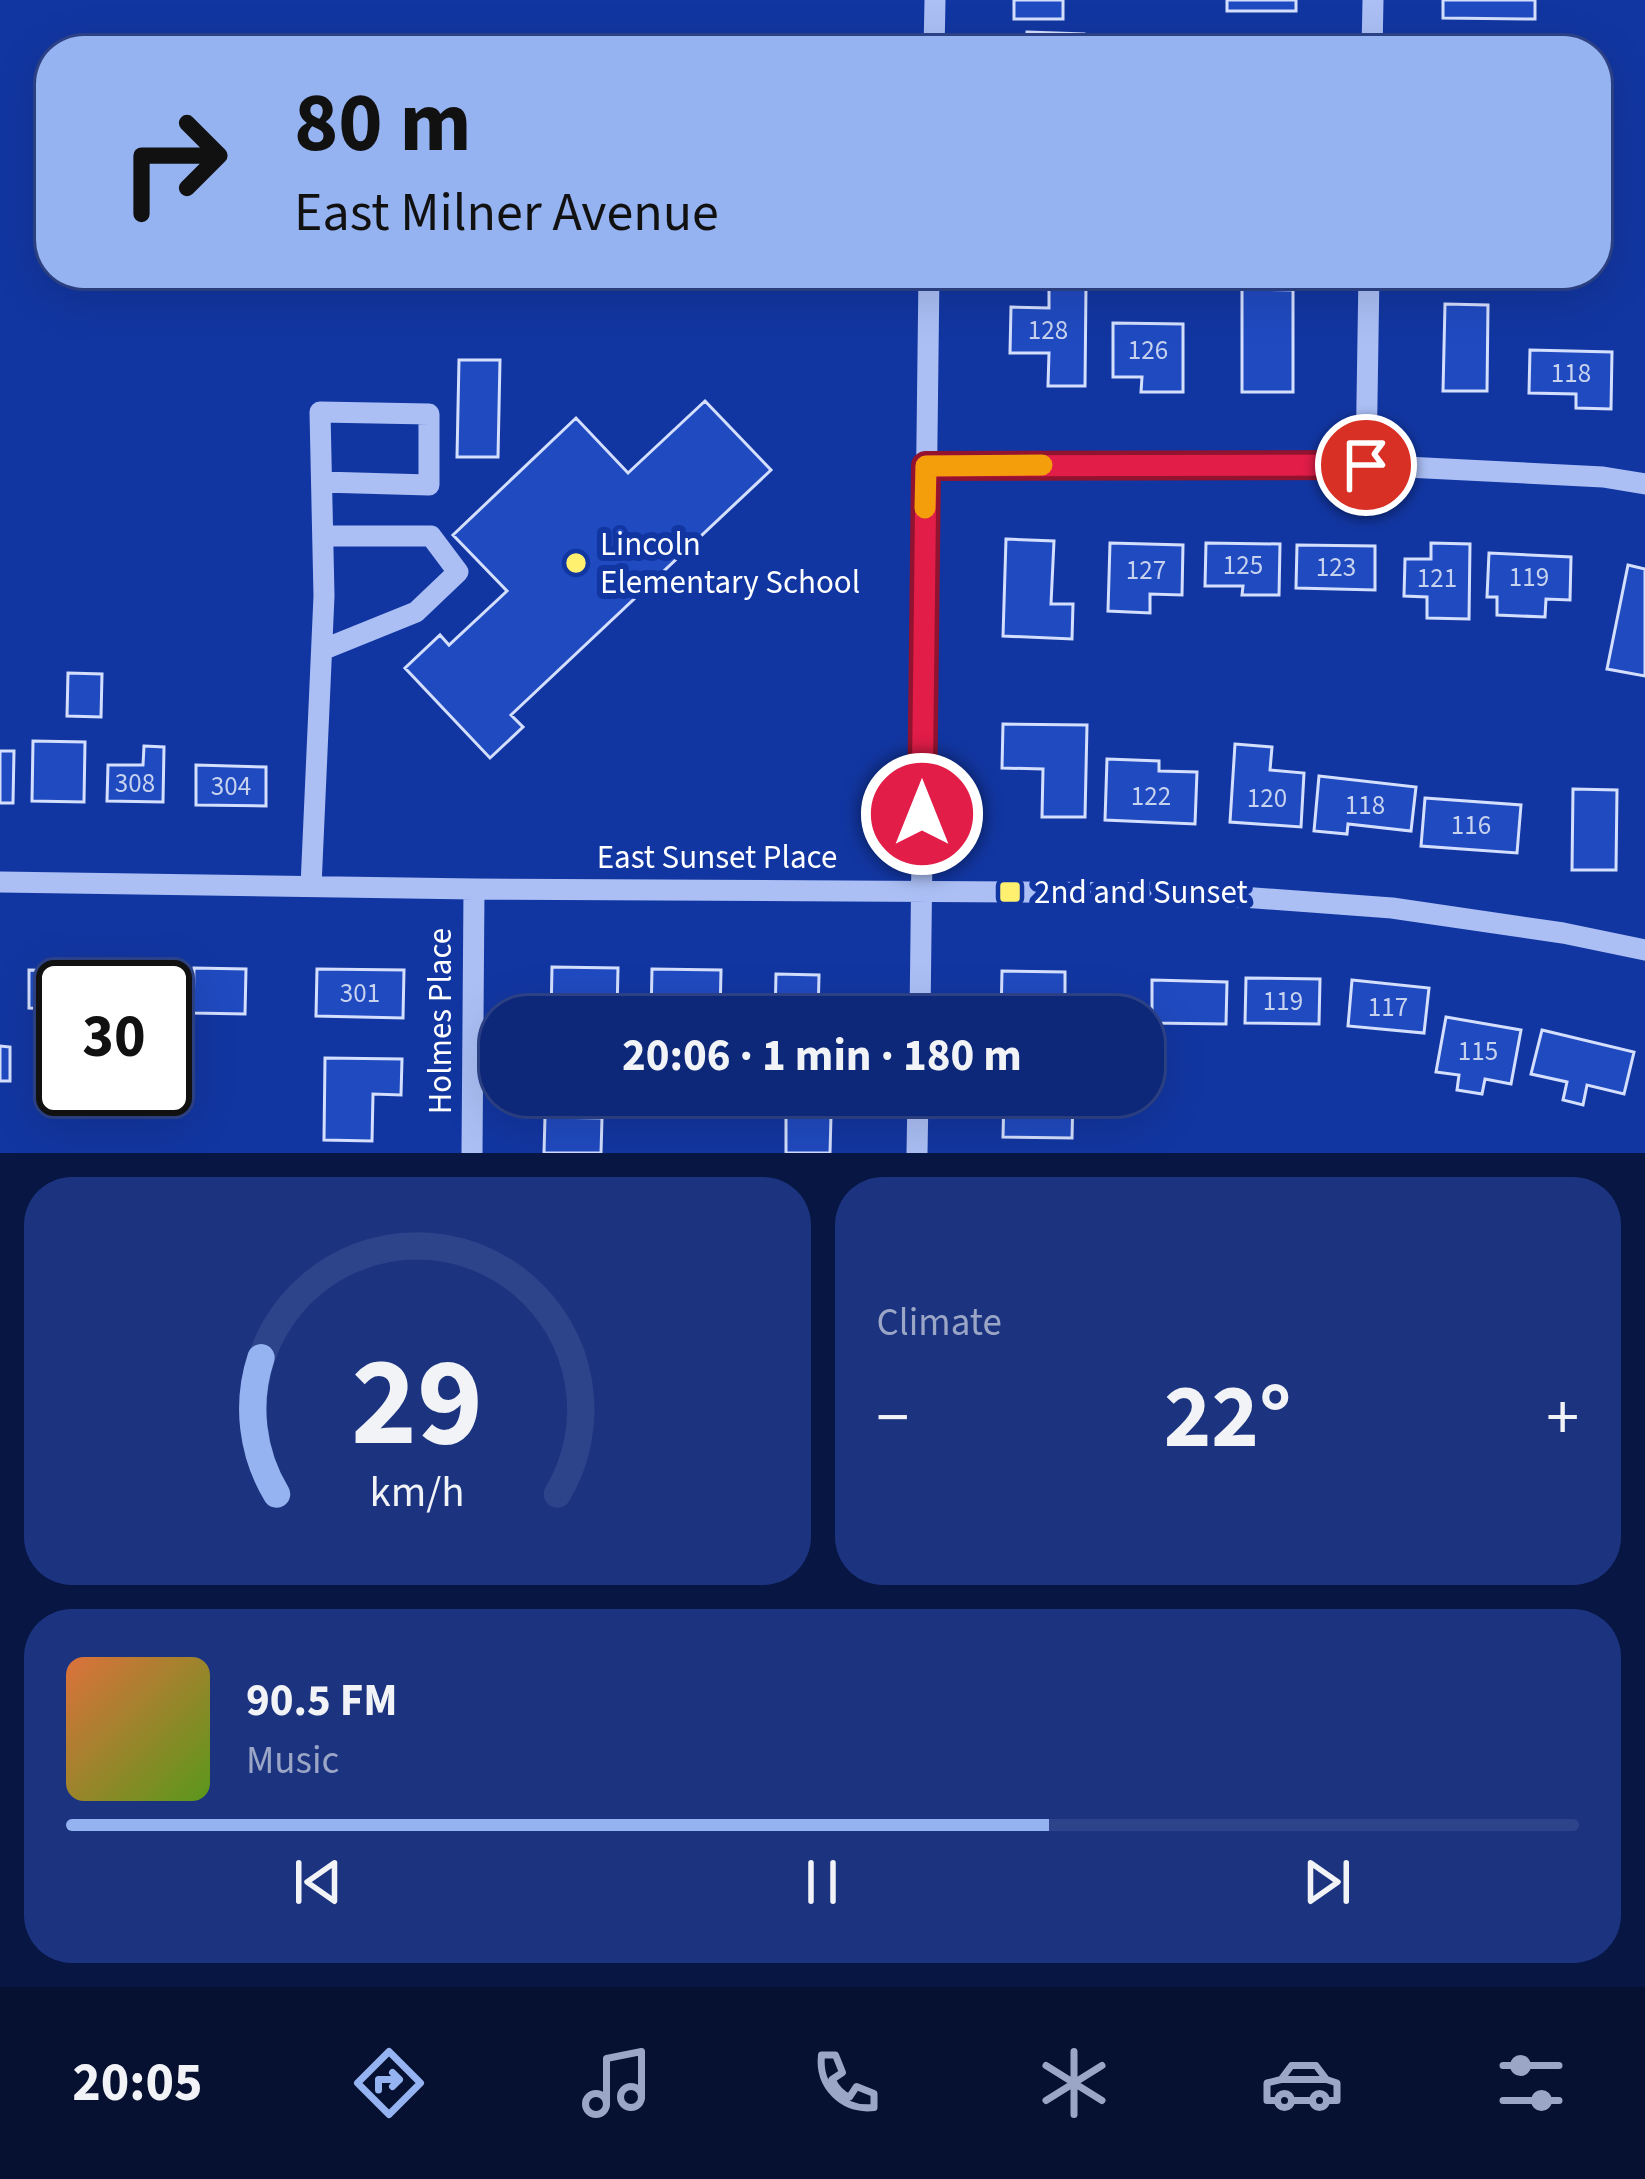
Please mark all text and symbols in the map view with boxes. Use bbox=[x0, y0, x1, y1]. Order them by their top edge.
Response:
text: 80 m bbox=[294, 64, 472, 184]
icon: right bbox=[96, 84, 252, 240]
text: East Milner Avenue bbox=[294, 175, 719, 252]
house number: 128 bbox=[1028, 311, 1068, 350]
house number: 126 bbox=[1128, 331, 1168, 370]
house number: 118 bbox=[1551, 354, 1591, 393]
pin bbox=[1315, 414, 1417, 516]
icon: arrive bbox=[1333, 432, 1399, 498]
place label: Lincoln Elementary School bbox=[600, 521, 860, 606]
house number: 125 bbox=[1223, 546, 1263, 585]
house number: 123 bbox=[1316, 548, 1356, 587]
marker: Lincoln Elementary School bbox=[563, 550, 589, 576]
house number: 127 bbox=[1126, 551, 1166, 590]
house number: 119 bbox=[1509, 558, 1549, 597]
house number: 121 bbox=[1417, 559, 1457, 598]
position arrow bbox=[859, 751, 985, 877]
house number: 308 bbox=[115, 764, 155, 803]
house number: 304 bbox=[211, 767, 251, 806]
house number: 122 bbox=[1131, 777, 1171, 816]
house number: 120 bbox=[1247, 779, 1287, 818]
house number: 118 bbox=[1345, 786, 1385, 825]
house number: 116 bbox=[1451, 806, 1491, 845]
street label: East Sunset Place bbox=[597, 834, 837, 881]
place label: 2nd and Sunset bbox=[1034, 869, 1248, 916]
marker: 2nd and Sunset bbox=[997, 879, 1023, 905]
street label: Holmes Place bbox=[417, 928, 464, 1114]
speed limit sign: 30 bbox=[36, 960, 192, 1116]
house number: 301 bbox=[340, 974, 380, 1013]
house number: 119 bbox=[1263, 982, 1303, 1021]
house number: 117 bbox=[1368, 988, 1408, 1027]
text: 20:06 · 1 min · 180 m bbox=[622, 1024, 1022, 1088]
house number: 115 bbox=[1458, 1032, 1498, 1071]
text: Climate bbox=[877, 1295, 1002, 1351]
text: 29 bbox=[351, 1315, 483, 1493]
text: 22° bbox=[1164, 1354, 1292, 1482]
text: − bbox=[877, 1371, 909, 1465]
text: + bbox=[1546, 1371, 1579, 1465]
text: km/h bbox=[370, 1462, 465, 1523]
text: 90.5 FM bbox=[246, 1669, 398, 1733]
text: Music bbox=[246, 1733, 339, 1789]
icon: previous bbox=[285, 1849, 351, 1915]
icon: pause bbox=[789, 1849, 855, 1915]
icon: next bbox=[1294, 1849, 1360, 1915]
icon: directions bbox=[347, 2041, 431, 2125]
icon: music bbox=[575, 2041, 659, 2125]
icon: phone bbox=[804, 2041, 888, 2125]
icon: climate bbox=[1032, 2041, 1116, 2125]
icon: car bbox=[1260, 2041, 1344, 2125]
icon: filters bbox=[1489, 2041, 1573, 2125]
text: 20:05 bbox=[72, 2045, 202, 2122]

